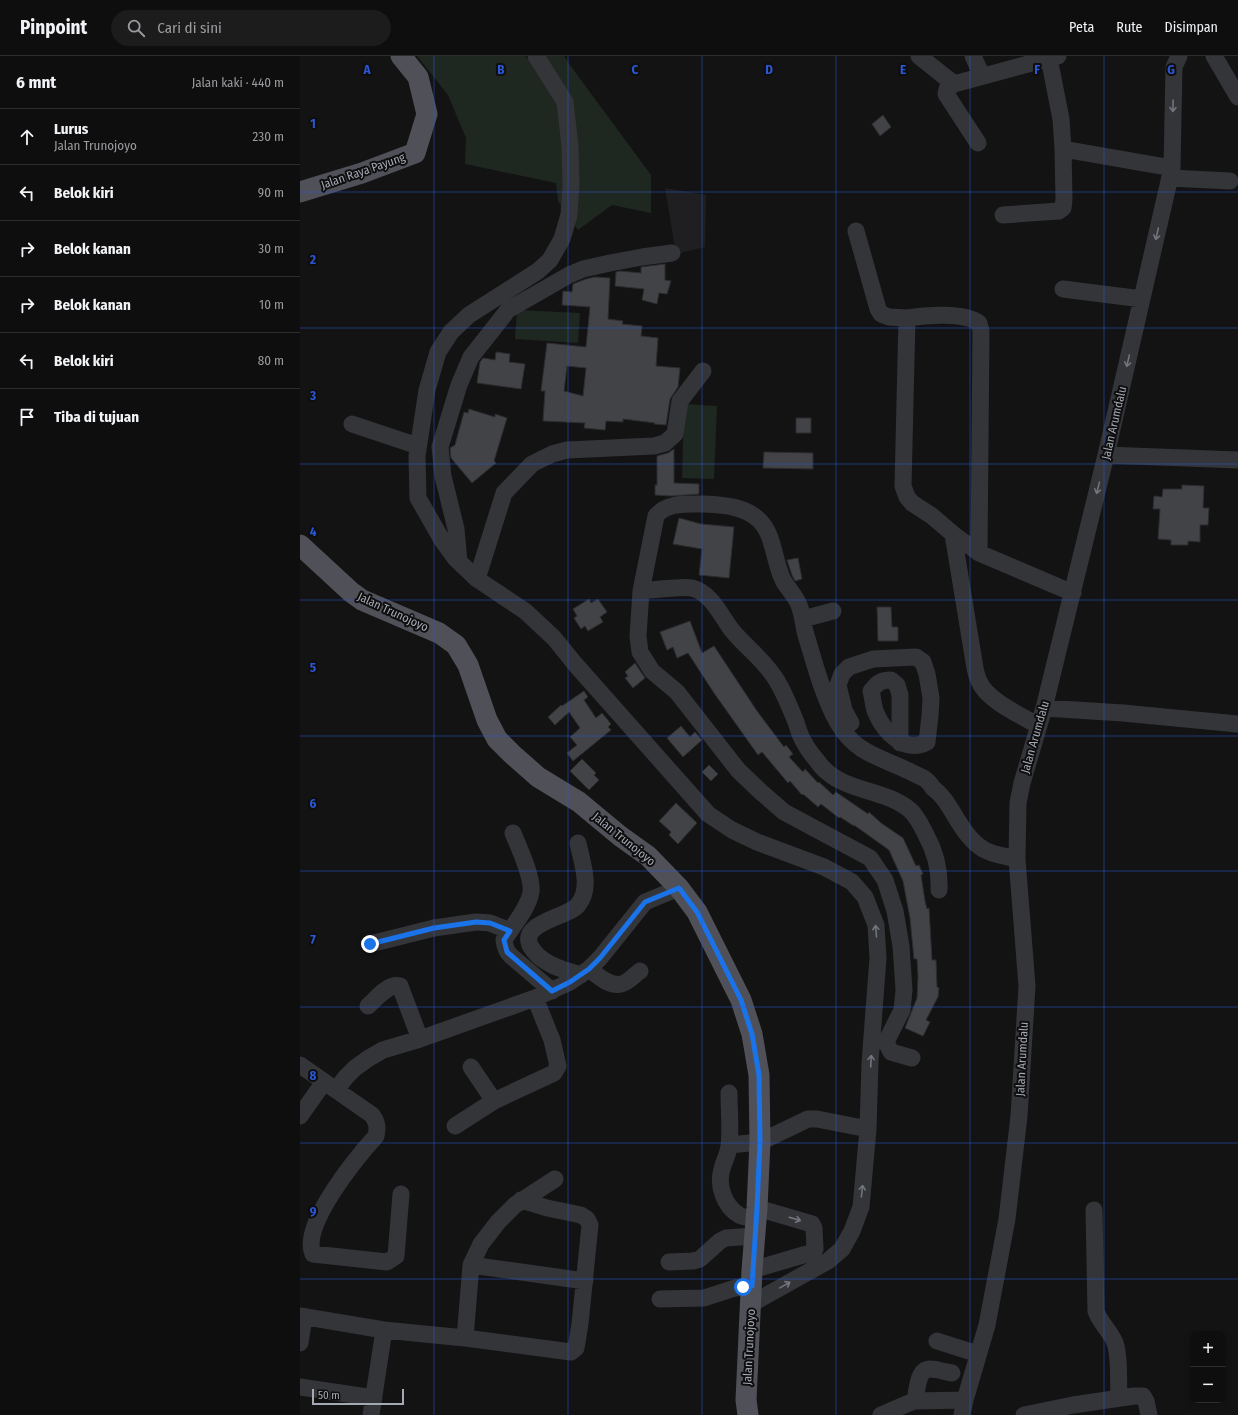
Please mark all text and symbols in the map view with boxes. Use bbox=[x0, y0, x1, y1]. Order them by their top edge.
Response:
search box bbox=[111, 10, 391, 46]
text: Pinpoint bbox=[20, 16, 87, 39]
icon: search bbox=[125, 17, 147, 39]
text: Cari di sini bbox=[157, 19, 222, 37]
text: Peta bbox=[1069, 19, 1094, 36]
text: Rute bbox=[1116, 19, 1143, 36]
text: Disimpan bbox=[1165, 19, 1218, 36]
text: A bbox=[362, 62, 371, 77]
text: B bbox=[497, 62, 505, 77]
text: C bbox=[632, 62, 639, 77]
text: D bbox=[765, 62, 773, 77]
text: E bbox=[900, 62, 906, 77]
text: F bbox=[1034, 62, 1040, 77]
text: G bbox=[1167, 62, 1175, 77]
text: 6 mnt bbox=[16, 72, 56, 93]
text: Jalan kaki · 440 m bbox=[192, 75, 284, 90]
one-way arrow bbox=[1170, 99, 1177, 112]
text: 1 bbox=[310, 116, 316, 131]
text: Lurus bbox=[54, 120, 88, 138]
icon: ahead bbox=[16, 126, 38, 148]
text: 230 m bbox=[253, 129, 284, 144]
text: Jalan Trunojoyo bbox=[54, 138, 137, 153]
street label: Jalan Raya Payung bbox=[319, 150, 407, 192]
icon: left bbox=[16, 182, 38, 204]
text: Belok kiri bbox=[54, 184, 114, 202]
text: 90 m bbox=[258, 185, 284, 200]
one-way arrow bbox=[1153, 228, 1161, 241]
icon: right bbox=[16, 238, 38, 260]
text: Belok kanan bbox=[54, 240, 131, 258]
text: 30 m bbox=[258, 241, 284, 256]
text: 2 bbox=[309, 252, 316, 267]
icon: right bbox=[16, 294, 38, 316]
text: Belok kanan bbox=[54, 296, 131, 314]
text: 10 m bbox=[259, 297, 284, 312]
icon: left bbox=[16, 350, 38, 372]
text: Belok kiri bbox=[54, 352, 114, 370]
text: 80 m bbox=[258, 353, 284, 368]
one-way arrow bbox=[1124, 354, 1131, 367]
street label: Jalan Arumdalu bbox=[1099, 385, 1129, 461]
text: 3 bbox=[309, 388, 316, 403]
icon: arrive bbox=[16, 406, 38, 428]
text: Tiba di tujuan bbox=[54, 408, 139, 426]
one-way arrow bbox=[1094, 481, 1102, 494]
text: 4 bbox=[310, 524, 317, 539]
street label: Jalan Trunojoyo bbox=[355, 590, 431, 634]
text: 5 bbox=[310, 660, 316, 675]
street label: Jalan Arumdalu bbox=[1018, 699, 1052, 775]
text: 6 bbox=[310, 796, 317, 811]
street label: Jalan Trunojoyo bbox=[590, 810, 658, 868]
one-way arrow bbox=[873, 925, 880, 938]
text: 7 bbox=[310, 932, 316, 947]
route end bbox=[361, 935, 379, 953]
street label: Jalan Arumdalu bbox=[1013, 1021, 1031, 1097]
one-way arrow bbox=[867, 1055, 874, 1068]
text: 8 bbox=[310, 1068, 317, 1083]
one-way arrow bbox=[858, 1185, 866, 1198]
text: 9 bbox=[310, 1204, 317, 1219]
one-way arrow bbox=[788, 1216, 801, 1223]
route start bbox=[734, 1278, 752, 1296]
one-way arrow bbox=[779, 1281, 791, 1288]
street label: Jalan Trunojoyo bbox=[740, 1308, 758, 1386]
map controls bbox=[1190, 1331, 1226, 1403]
button: + bbox=[1190, 1331, 1226, 1367]
button: − bbox=[1190, 1367, 1226, 1403]
scale bar bbox=[312, 1387, 404, 1406]
text: 50 m bbox=[318, 1389, 340, 1402]

